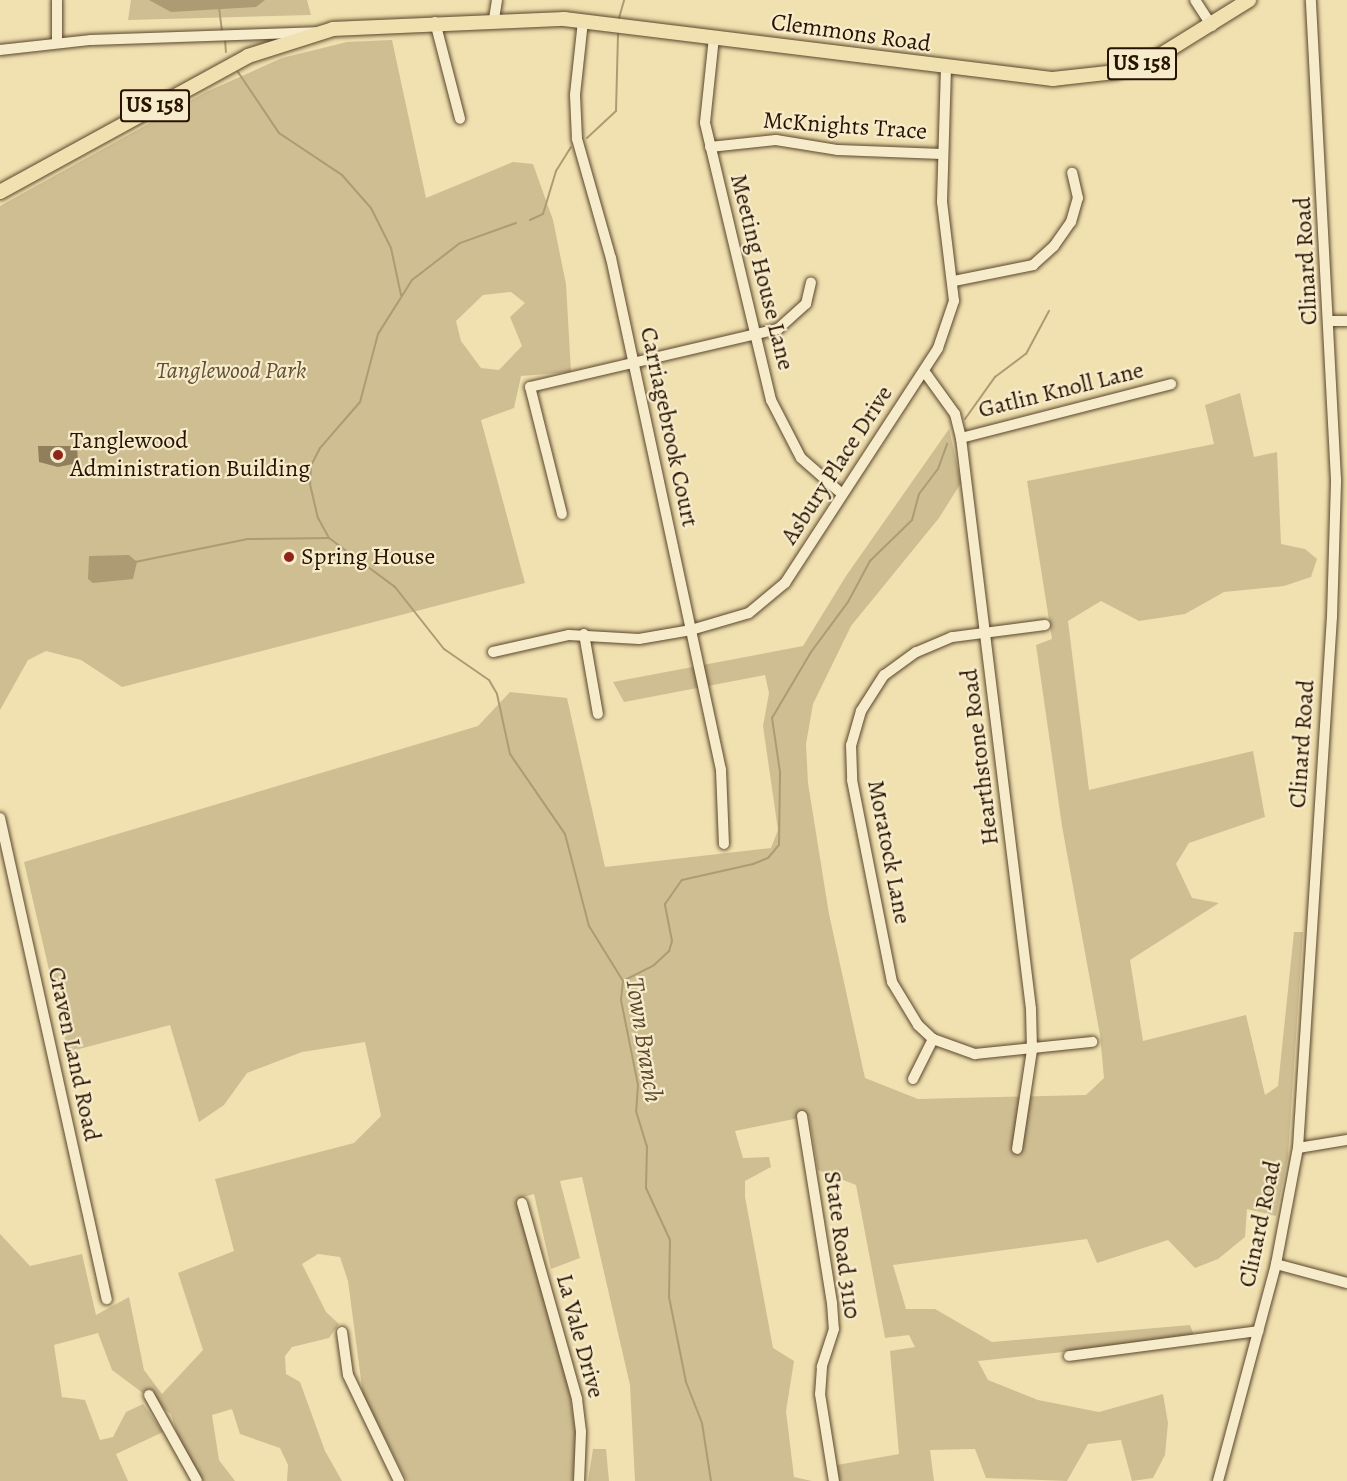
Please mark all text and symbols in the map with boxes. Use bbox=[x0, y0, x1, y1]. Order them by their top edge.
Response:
street label: Clemmons Road bbox=[769, 8, 933, 58]
road number: US 158 bbox=[1106, 45, 1178, 83]
road number: US 158 bbox=[119, 87, 191, 125]
street label: McKnights Trace bbox=[762, 106, 928, 146]
street label: Meeting House Lane bbox=[724, 171, 800, 373]
street label: Clinard Road bbox=[1288, 196, 1324, 326]
street label: Carriagebrook Court bbox=[634, 324, 704, 530]
street label: Gatlin Knoll Lane bbox=[975, 356, 1147, 424]
park label: Tanglewood Park bbox=[156, 357, 306, 385]
street label: Asbury Place Drive bbox=[775, 380, 899, 550]
place label: Tanglewood Administration Building bbox=[70, 427, 310, 483]
marker: Tanglewood Administration Building bbox=[51, 448, 65, 462]
place label: Spring House bbox=[301, 543, 435, 571]
marker: Spring House bbox=[282, 550, 296, 564]
street label: Hearthstone Road bbox=[955, 667, 1005, 847]
street label: Clinard Road bbox=[1283, 679, 1321, 809]
street label: Moratock Lane bbox=[861, 778, 917, 926]
street label: Craven Land Road bbox=[41, 964, 107, 1144]
water label: Town Branch bbox=[619, 975, 669, 1105]
street label: Clinard Road bbox=[1233, 1158, 1287, 1290]
street label: State Road 3110 bbox=[817, 1169, 867, 1321]
street label: La Vale Drive bbox=[550, 1271, 610, 1401]

